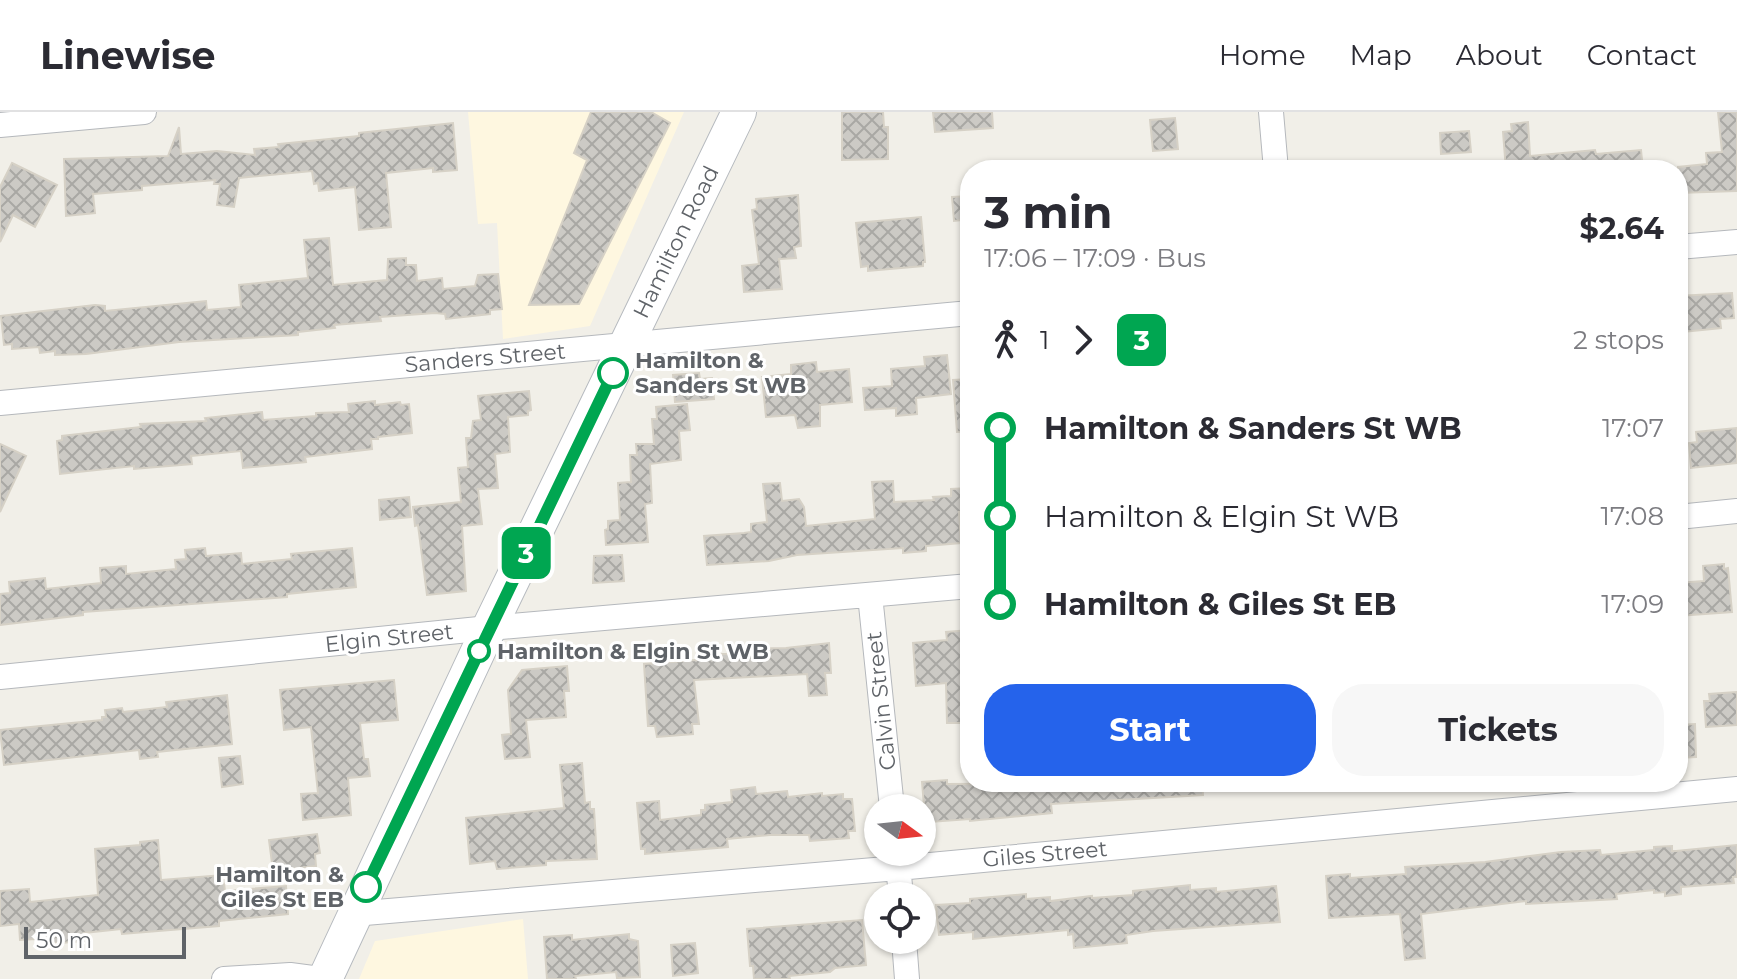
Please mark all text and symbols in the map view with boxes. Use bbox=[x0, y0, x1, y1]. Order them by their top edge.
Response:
text: Linewise bbox=[40, 32, 216, 79]
text: Home bbox=[1219, 38, 1306, 72]
text: Map bbox=[1350, 38, 1412, 72]
text: About bbox=[1456, 38, 1543, 72]
text: Contact bbox=[1587, 38, 1697, 72]
street label: Hamilton Road bbox=[627, 161, 725, 323]
text: 3 min bbox=[984, 185, 1112, 239]
text: $2.64 bbox=[1580, 210, 1664, 247]
text: 17:06 – 17:09 · Bus bbox=[984, 242, 1206, 274]
icon: walk bbox=[984, 318, 1028, 362]
icon: forward bbox=[1061, 318, 1105, 362]
text: 3 bbox=[1133, 323, 1150, 357]
text: 1 bbox=[1040, 324, 1049, 356]
text: 2 stops bbox=[1573, 324, 1664, 356]
street label: Sanders Street bbox=[403, 338, 567, 378]
place label: Hamilton & Sanders St WB bbox=[635, 347, 806, 399]
marker: Hamilton & Sanders St WB bbox=[598, 358, 628, 388]
text: Hamilton & Sanders St WB bbox=[1044, 410, 1462, 447]
text: 17:07 bbox=[1602, 412, 1664, 444]
text: Hamilton & Elgin St WB bbox=[1044, 498, 1399, 535]
text: 17:08 bbox=[1601, 500, 1664, 532]
line badge: 3 bbox=[500, 527, 552, 579]
text: 3 bbox=[518, 536, 534, 570]
text: Hamilton & Giles St EB bbox=[1044, 586, 1396, 623]
text: 17:09 bbox=[1601, 588, 1664, 620]
street label: Elgin Street bbox=[324, 618, 455, 658]
street label: Calvin Street bbox=[860, 630, 902, 772]
place label: Hamilton & Elgin St WB bbox=[497, 638, 769, 665]
marker: Hamilton & Elgin St WB bbox=[468, 640, 490, 662]
button: Start bbox=[984, 684, 1316, 776]
button: Tickets bbox=[1332, 684, 1664, 776]
north arrow bbox=[864, 794, 936, 866]
map controls bbox=[864, 794, 936, 954]
street label: Giles Street bbox=[981, 835, 1109, 873]
place label: Hamilton & Giles St EB bbox=[215, 861, 344, 913]
marker: Hamilton & Giles St EB bbox=[351, 872, 381, 902]
button: locate bbox=[864, 882, 936, 954]
scale bar bbox=[24, 923, 186, 959]
text: 50 m bbox=[36, 927, 92, 954]

